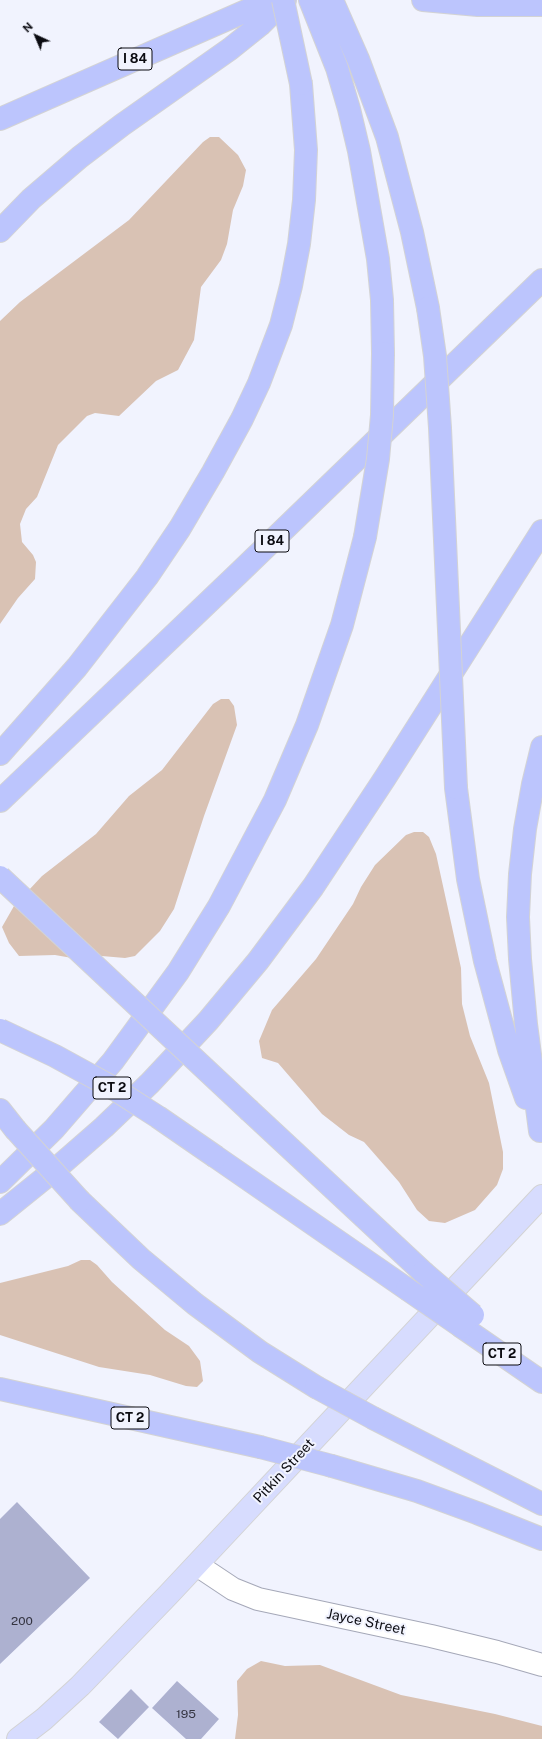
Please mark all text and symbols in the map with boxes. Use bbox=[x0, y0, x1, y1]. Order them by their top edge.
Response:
north arrow bbox=[16, 16, 56, 56]
text: N bbox=[20, 20, 35, 35]
road number: I 84 bbox=[118, 48, 152, 70]
road number: I 84 bbox=[255, 530, 289, 552]
road number: CT 2 bbox=[93, 1077, 131, 1099]
road number: CT 2 bbox=[483, 1343, 521, 1365]
road number: CT 2 bbox=[111, 1407, 149, 1429]
street label: Pitkin Street bbox=[250, 1435, 318, 1507]
street label: Jayce Street bbox=[325, 1605, 407, 1639]
house number: 200 bbox=[11, 1614, 33, 1628]
house number: 195 bbox=[176, 1707, 196, 1721]

